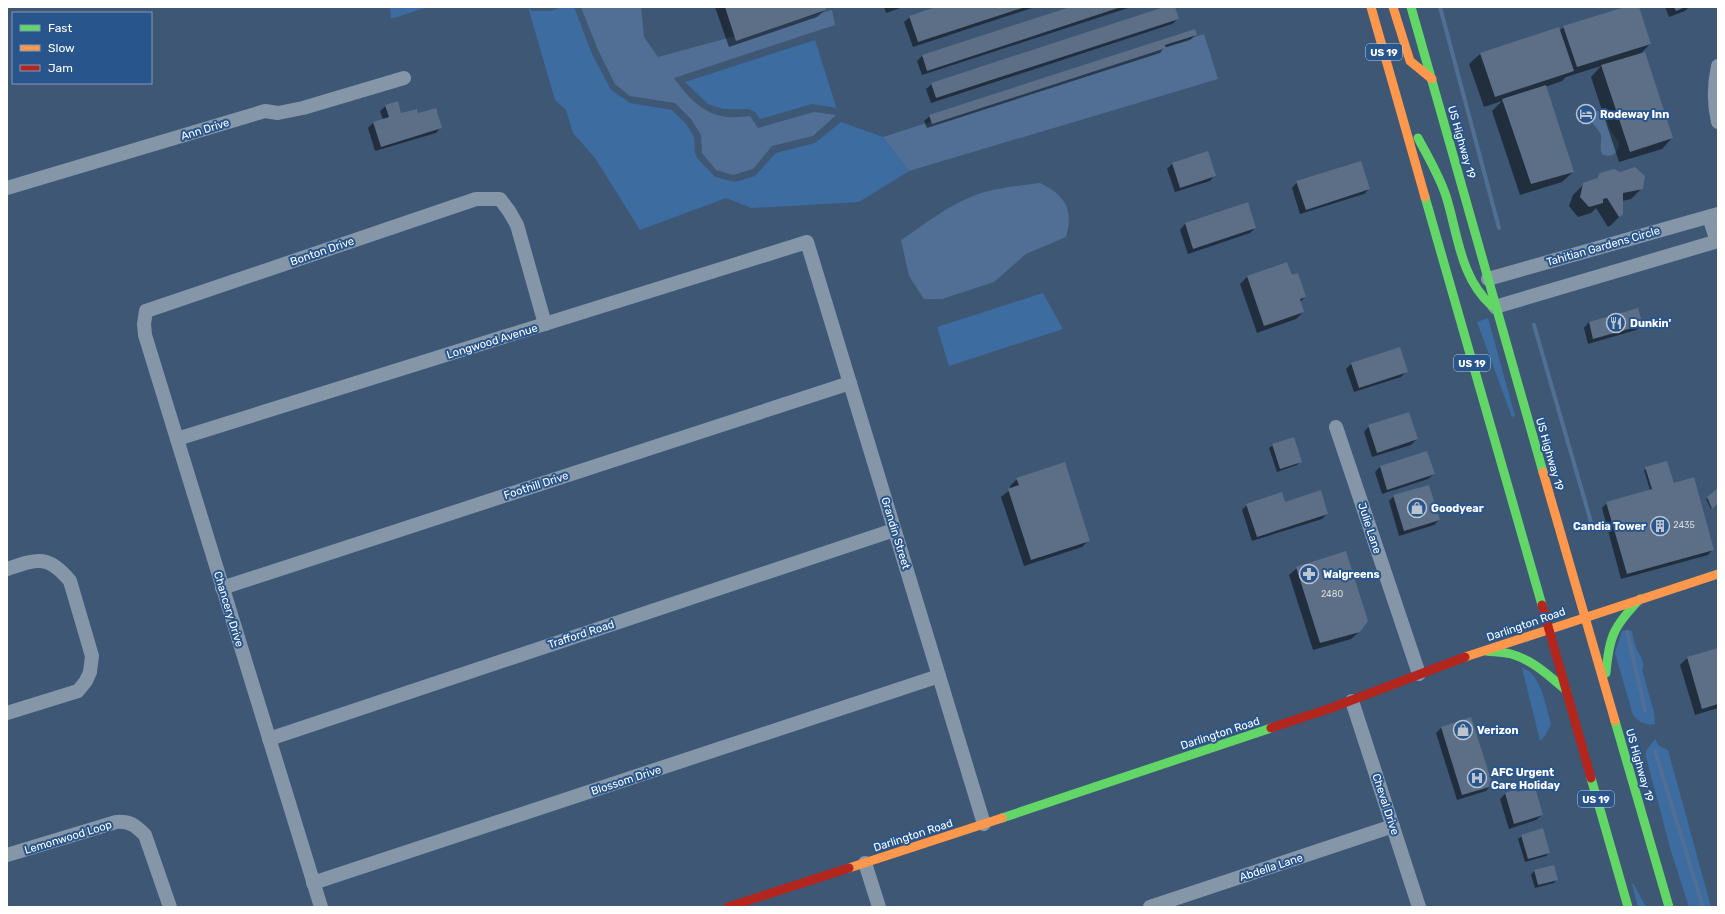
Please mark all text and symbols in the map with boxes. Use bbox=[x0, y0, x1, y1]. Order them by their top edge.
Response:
legend bbox=[12, 12, 152, 84]
text: Fast bbox=[48, 21, 72, 35]
text: Slow bbox=[48, 41, 75, 55]
road number: US 19 bbox=[1366, 44, 1402, 60]
text: Jam bbox=[48, 61, 73, 75]
hotel icon: Rodeway Inn bbox=[1575, 103, 1597, 125]
street label: US Highway 19 bbox=[1445, 104, 1478, 180]
place label: Rodeway Inn bbox=[1600, 108, 1669, 121]
street label: Ann Drive bbox=[179, 116, 231, 143]
street label: Tahitian Gardens Circle bbox=[1545, 224, 1661, 269]
street label: Bonton Drive bbox=[289, 234, 356, 268]
restaurant icon: Dunkin' bbox=[1605, 312, 1627, 334]
place label: Dunkin' bbox=[1630, 317, 1671, 330]
street label: Longwood Avenue bbox=[445, 321, 539, 361]
road number: US 19 bbox=[1454, 355, 1490, 371]
street label: US Highway 19 bbox=[1533, 416, 1566, 492]
street label: Foothill Drive bbox=[502, 469, 570, 502]
street label: Grandin Street bbox=[878, 496, 913, 571]
shop icon: Goodyear bbox=[1406, 497, 1428, 519]
street label: Julie Lane bbox=[1355, 501, 1384, 555]
place label: Goodyear bbox=[1431, 502, 1484, 515]
building icon: Candia Tower bbox=[1649, 515, 1671, 537]
place label: Candia Tower bbox=[1573, 520, 1646, 533]
house number: 2435 bbox=[1673, 520, 1695, 530]
pharmacy icon: Walgreens bbox=[1298, 563, 1320, 585]
place label: Walgreens bbox=[1323, 568, 1380, 581]
street label: Chancery Drive bbox=[211, 570, 246, 648]
house number: 2480 bbox=[1321, 589, 1343, 599]
street label: Darlington Road bbox=[1485, 605, 1567, 644]
street label: Trafford Road bbox=[546, 618, 616, 651]
street label: Darlington Road bbox=[1179, 715, 1261, 752]
shop icon: Verizon bbox=[1452, 719, 1474, 741]
place label: Verizon bbox=[1477, 724, 1519, 737]
street label: US Highway 19 bbox=[1623, 727, 1656, 803]
street label: Blossom Drive bbox=[590, 763, 663, 798]
place label: AFC Urgent Care Holiday bbox=[1491, 766, 1560, 792]
hospital icon: AFC Urgent Care Holiday bbox=[1466, 767, 1488, 789]
street label: Cheval Drive bbox=[1369, 772, 1402, 836]
road number: US 19 bbox=[1578, 791, 1614, 807]
street label: Darlington Road bbox=[872, 817, 954, 854]
street label: Lemonwood Loop bbox=[23, 818, 113, 857]
street label: Abdella Lane bbox=[1238, 851, 1304, 884]

